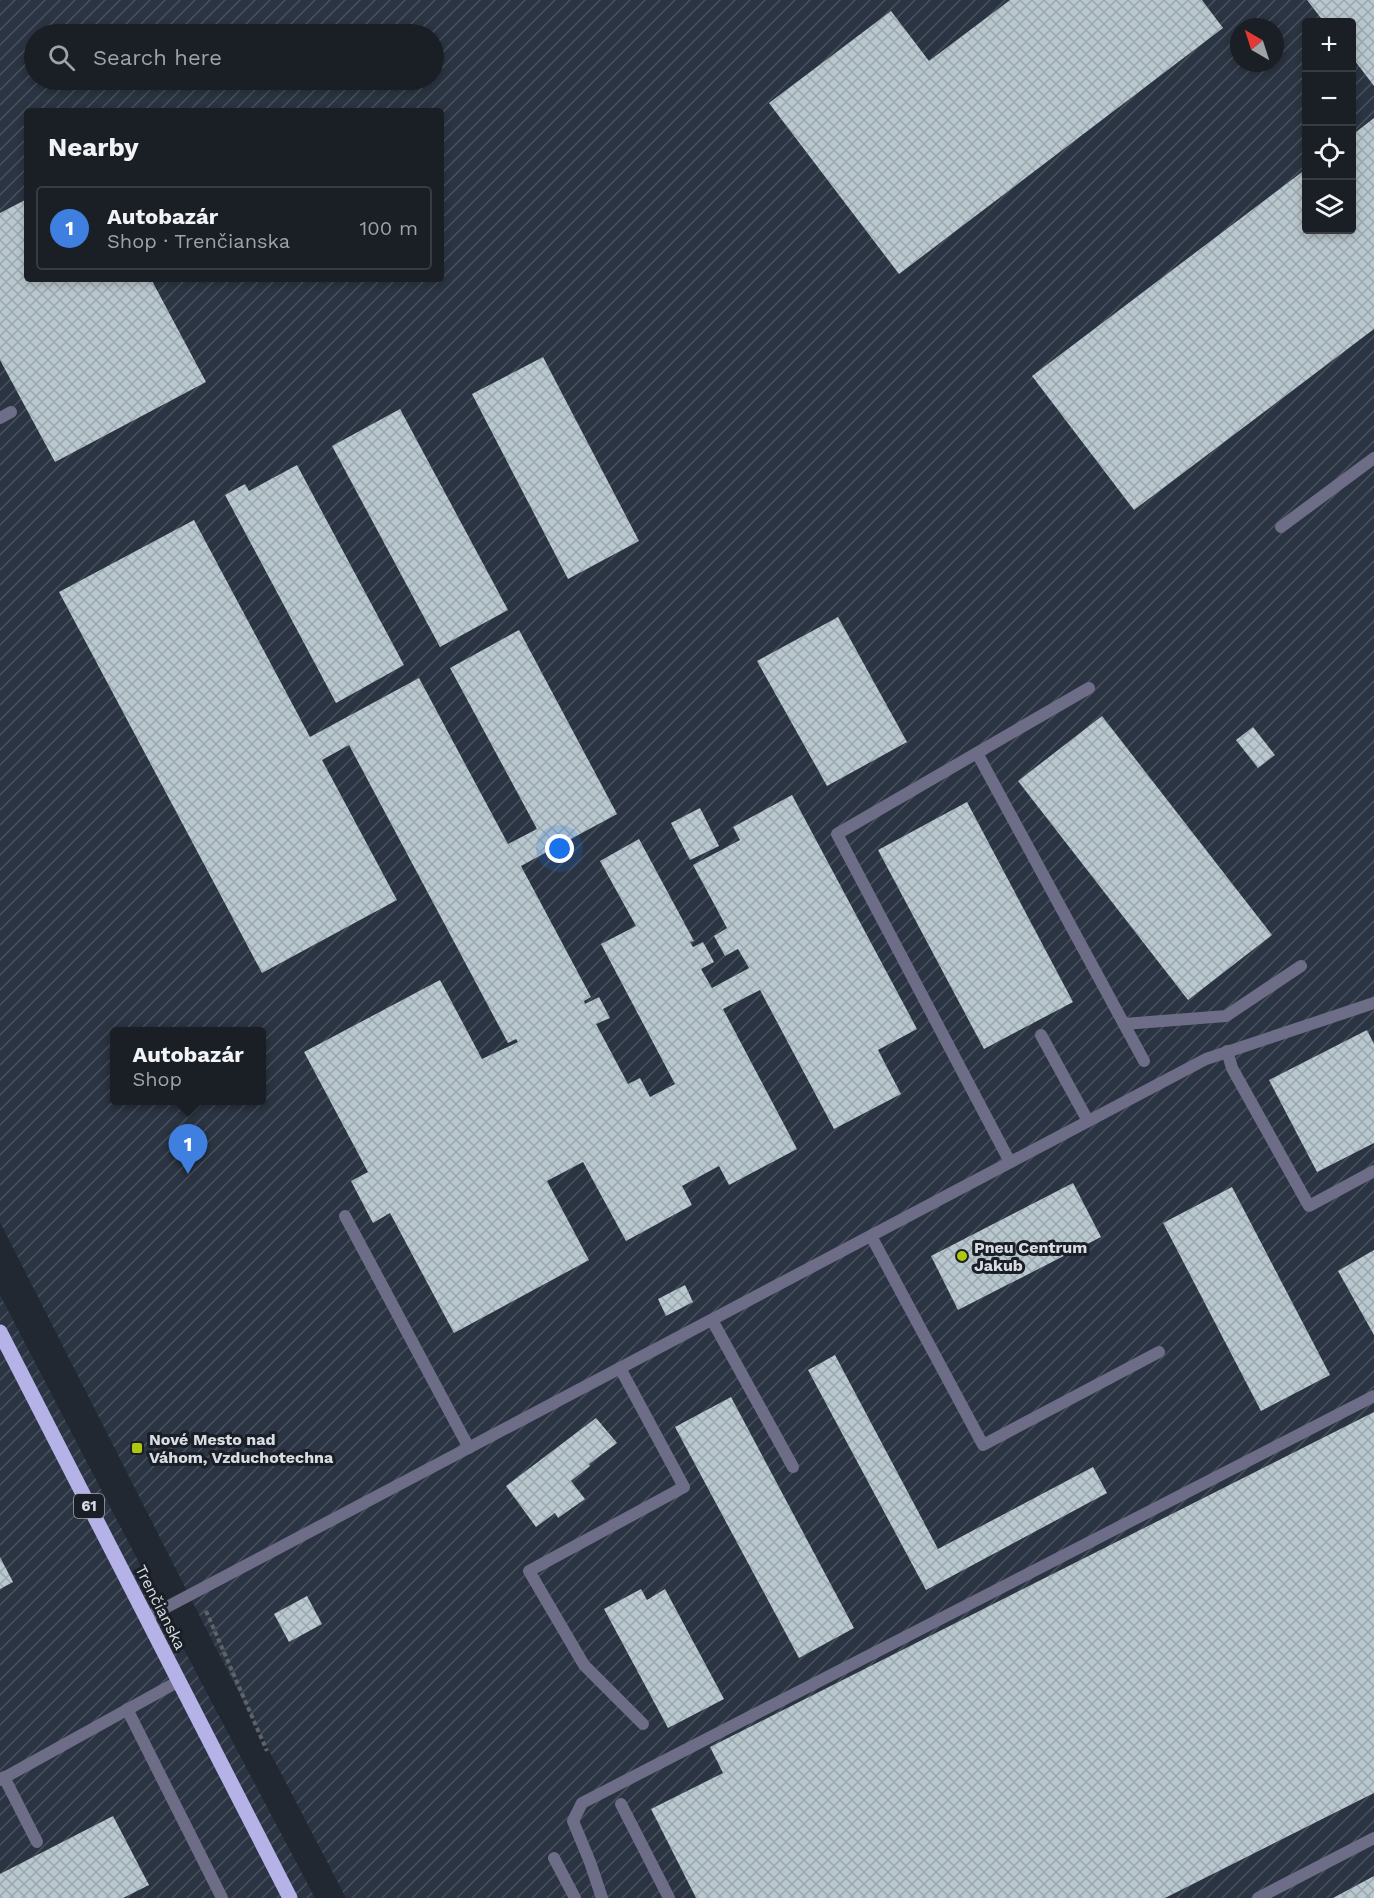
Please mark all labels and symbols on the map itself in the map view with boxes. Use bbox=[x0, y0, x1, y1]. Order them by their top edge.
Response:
north arrow bbox=[1230, 18, 1284, 72]
your location bbox=[545, 834, 574, 863]
pin: 1 bbox=[168, 1124, 207, 1174]
place label: Pneu Centrum Jakub bbox=[974, 1238, 1087, 1275]
marker: Pneu Centrum Jakub bbox=[955, 1249, 969, 1263]
place label: Nové Mesto nad Váhom, Vzduchotechna bbox=[149, 1430, 334, 1467]
marker: Nové Mesto nad Váhom, Vzduchotechna bbox=[130, 1441, 144, 1455]
road number: 61 bbox=[74, 1494, 104, 1518]
street label: Trenčianska bbox=[131, 1562, 190, 1653]

